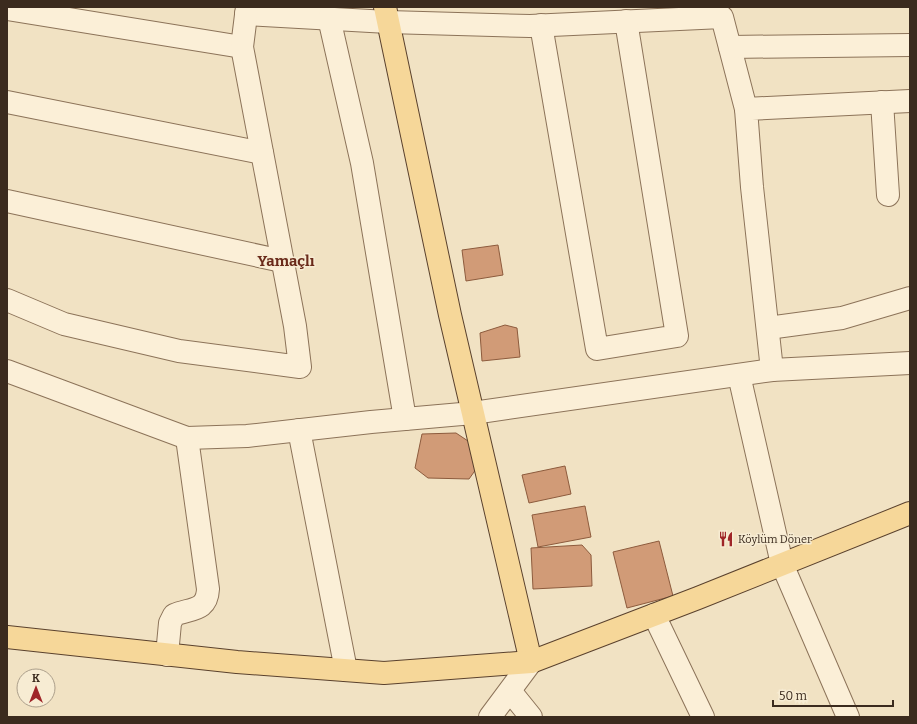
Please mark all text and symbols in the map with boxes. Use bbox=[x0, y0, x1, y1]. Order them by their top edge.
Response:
district label: Yamaçlı bbox=[258, 252, 315, 270]
restaurant icon: Köylüm Döner bbox=[717, 530, 735, 548]
place label: Köylüm Döner bbox=[738, 533, 812, 546]
north arrow bbox=[16, 668, 56, 708]
text: K bbox=[32, 672, 40, 685]
scale bar bbox=[773, 682, 893, 708]
text: 50 m bbox=[779, 689, 808, 703]

